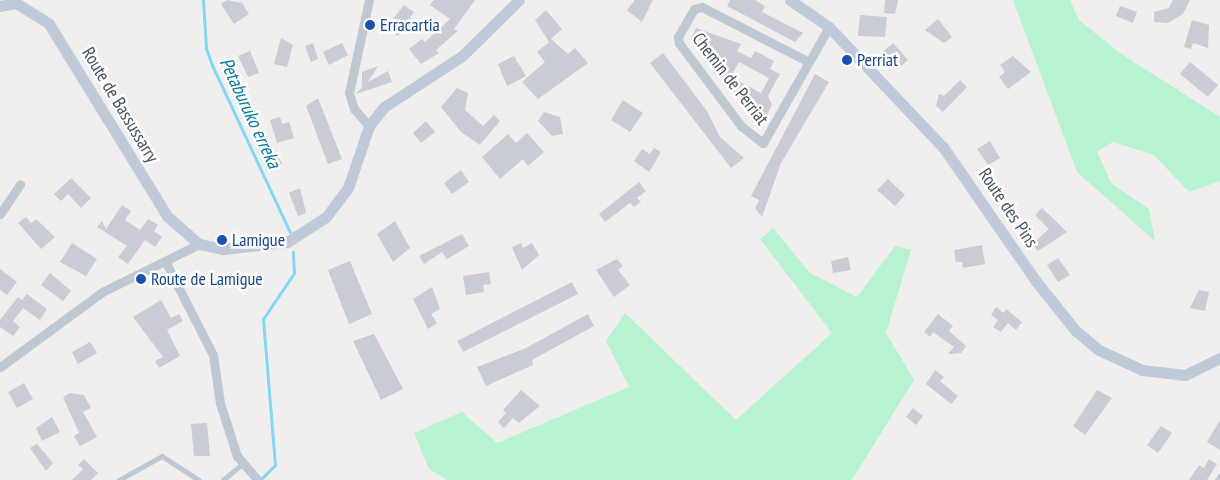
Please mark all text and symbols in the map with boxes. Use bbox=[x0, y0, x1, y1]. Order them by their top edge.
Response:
place label: Erracartia bbox=[380, 14, 440, 36]
marker: Erracartia bbox=[364, 19, 376, 31]
street label: Chemin de Perriat bbox=[687, 29, 773, 129]
street label: Route de Bassussarry bbox=[77, 44, 163, 166]
place label: Perriat bbox=[857, 49, 898, 71]
water label: Petaburuko erreka bbox=[214, 54, 286, 172]
marker: Perriat bbox=[841, 54, 853, 66]
street label: Route des Pins bbox=[974, 164, 1042, 252]
place label: Lamigue bbox=[232, 229, 285, 251]
marker: Lamigue bbox=[216, 234, 228, 246]
place label: Route de Lamigue bbox=[151, 268, 263, 290]
marker: Route de Lamigue bbox=[135, 273, 147, 285]

